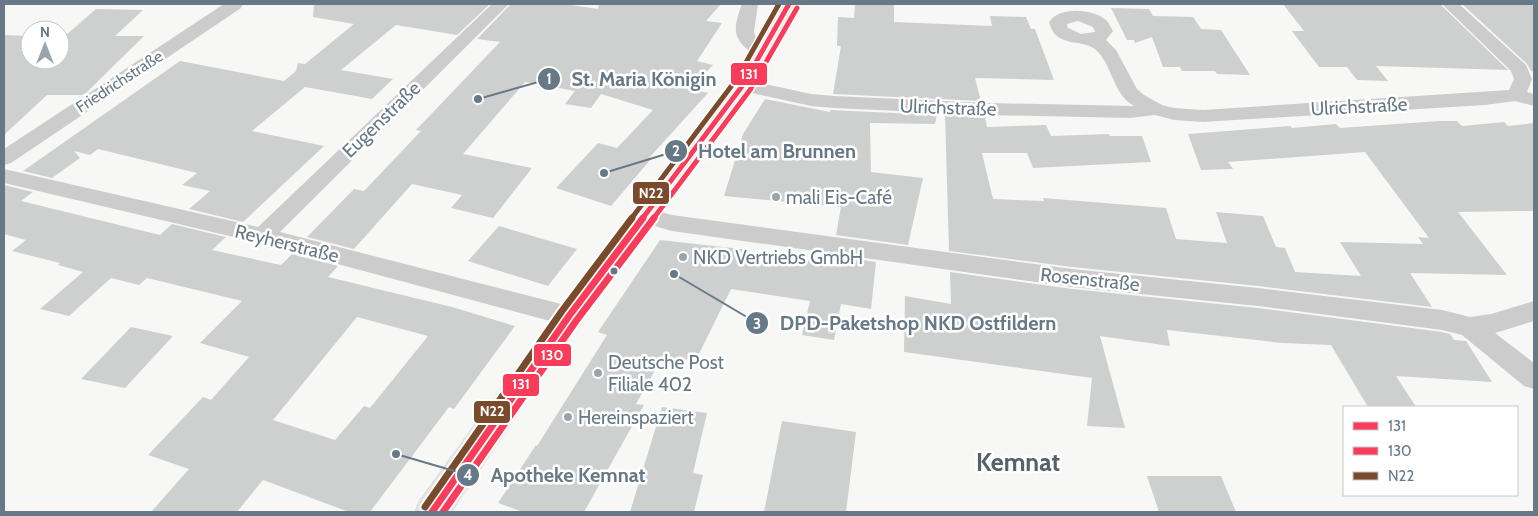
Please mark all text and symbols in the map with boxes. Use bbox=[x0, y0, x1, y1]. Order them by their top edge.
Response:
north arrow bbox=[20, 20, 70, 70]
text: N bbox=[40, 23, 50, 41]
street label: Friedrichstraße bbox=[72, 46, 166, 116]
callout: St. Maria Königin bbox=[536, 61, 726, 96]
line badge: 131 bbox=[730, 62, 768, 86]
text: 131 bbox=[740, 65, 758, 83]
text: St. Maria Königin bbox=[572, 67, 716, 91]
text: 1 bbox=[546, 70, 552, 88]
street label: Eugenstraße bbox=[337, 76, 425, 162]
street label: Ulrichstraße bbox=[1310, 92, 1408, 121]
street label: Ulrichstraße bbox=[899, 94, 997, 121]
callout: Hotel am Brunnen bbox=[663, 134, 866, 169]
text: Hotel am Brunnen bbox=[698, 139, 856, 163]
text: 2 bbox=[672, 142, 680, 160]
line badge: N22 bbox=[632, 181, 670, 205]
text: N22 bbox=[639, 184, 663, 202]
place label: mali Eis-Café bbox=[786, 186, 892, 209]
marker: mali Eis-Café bbox=[770, 191, 782, 203]
street label: Reyherstraße bbox=[233, 219, 341, 268]
place label: NKD Vertriebs GmbH bbox=[693, 246, 863, 269]
marker: NKD Vertriebs GmbH bbox=[677, 251, 689, 263]
street label: Rosenstraße bbox=[1039, 263, 1141, 296]
unlabelled marker bbox=[609, 266, 619, 276]
callout: DPD-Paketshop NKD Ostfildern bbox=[745, 306, 1066, 341]
text: DPD-Paketshop NKD Ostfildern bbox=[780, 311, 1056, 335]
text: 3 bbox=[753, 315, 761, 333]
line badge: 130 bbox=[533, 343, 572, 367]
text: 130 bbox=[541, 346, 563, 364]
place label: Deutsche Post Filiale 402 bbox=[608, 351, 725, 396]
marker: Deutsche Post Filiale 402 bbox=[592, 367, 604, 379]
line badge: 131 bbox=[502, 373, 540, 397]
text: 131 bbox=[512, 375, 530, 393]
line badge: N22 bbox=[473, 400, 511, 424]
text: N22 bbox=[480, 402, 504, 420]
place label: Hereinspaziert bbox=[578, 406, 694, 429]
legend bbox=[1343, 406, 1518, 496]
marker: Hereinspaziert bbox=[562, 411, 574, 423]
text: 131 bbox=[1388, 417, 1406, 435]
text: 130 bbox=[1388, 442, 1411, 460]
district label: Kemnat bbox=[976, 447, 1060, 477]
callout: Apotheke Kemnat bbox=[456, 457, 655, 492]
text: Apotheke Kemnat bbox=[491, 463, 645, 487]
text: 4 bbox=[463, 466, 473, 484]
text: N22 bbox=[1388, 467, 1414, 485]

